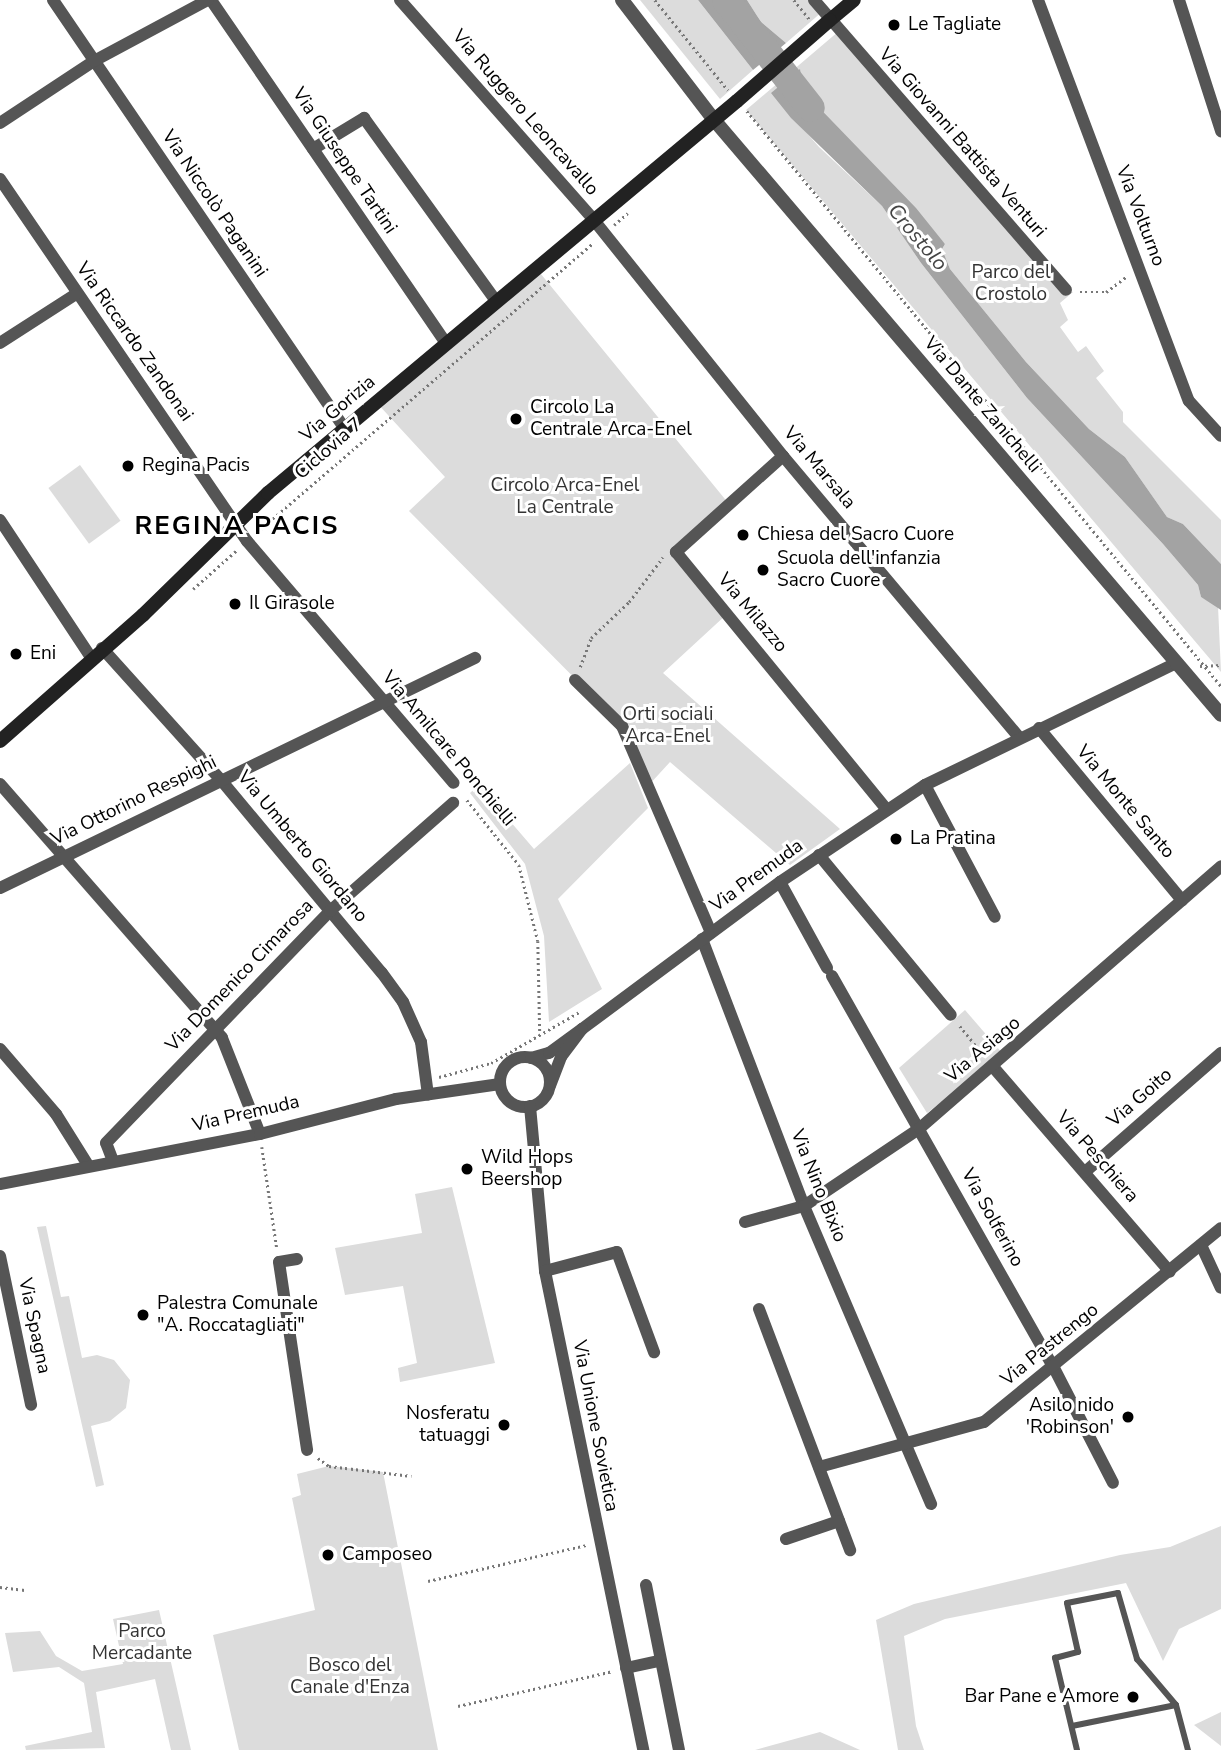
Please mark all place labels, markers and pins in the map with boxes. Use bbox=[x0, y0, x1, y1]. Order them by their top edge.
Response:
place label: Le Tagliate bbox=[908, 14, 1001, 36]
marker: Le Tagliate bbox=[886, 17, 902, 33]
place label: Circolo La Centrale Arca-Enel bbox=[530, 397, 692, 441]
marker: Circolo La Centrale Arca-Enel bbox=[508, 411, 524, 427]
place label: Regina Pacis bbox=[142, 455, 250, 477]
marker: Regina Pacis bbox=[120, 458, 136, 474]
place label: Chiesa del Sacro Cuore bbox=[757, 524, 954, 546]
marker: Chiesa del Sacro Cuore bbox=[735, 527, 751, 543]
place label: Scuola dell'infanzia Sacro Cuore bbox=[777, 548, 941, 592]
marker: Scuola dell'infanzia Sacro Cuore bbox=[755, 562, 771, 578]
place label: Il Girasole bbox=[249, 593, 335, 615]
marker: Il Girasole bbox=[227, 596, 243, 612]
place label: Eni bbox=[30, 643, 56, 665]
marker: Eni bbox=[8, 646, 24, 662]
place label: La Pratina bbox=[910, 828, 996, 850]
marker: La Pratina bbox=[888, 831, 904, 847]
place label: Wild Hops Beershop bbox=[481, 1147, 573, 1191]
marker: Wild Hops Beershop bbox=[459, 1161, 475, 1177]
place label: Palestra Comunale "A. Roccatagliati" bbox=[157, 1293, 318, 1337]
marker: Palestra Comunale "A. Roccatagliati" bbox=[135, 1307, 151, 1323]
place label: Asilo nido 'Robinson' bbox=[1026, 1395, 1114, 1439]
place label: Nosferatu tatuaggi bbox=[406, 1403, 490, 1447]
marker: Asilo nido 'Robinson' bbox=[1120, 1409, 1136, 1425]
marker: Nosferatu tatuaggi bbox=[496, 1417, 512, 1433]
place label: Camposeo bbox=[342, 1544, 432, 1566]
marker: Camposeo bbox=[320, 1547, 336, 1563]
place label: Bar Pane e Amore bbox=[965, 1686, 1119, 1708]
marker: Bar Pane e Amore bbox=[1125, 1689, 1141, 1705]

